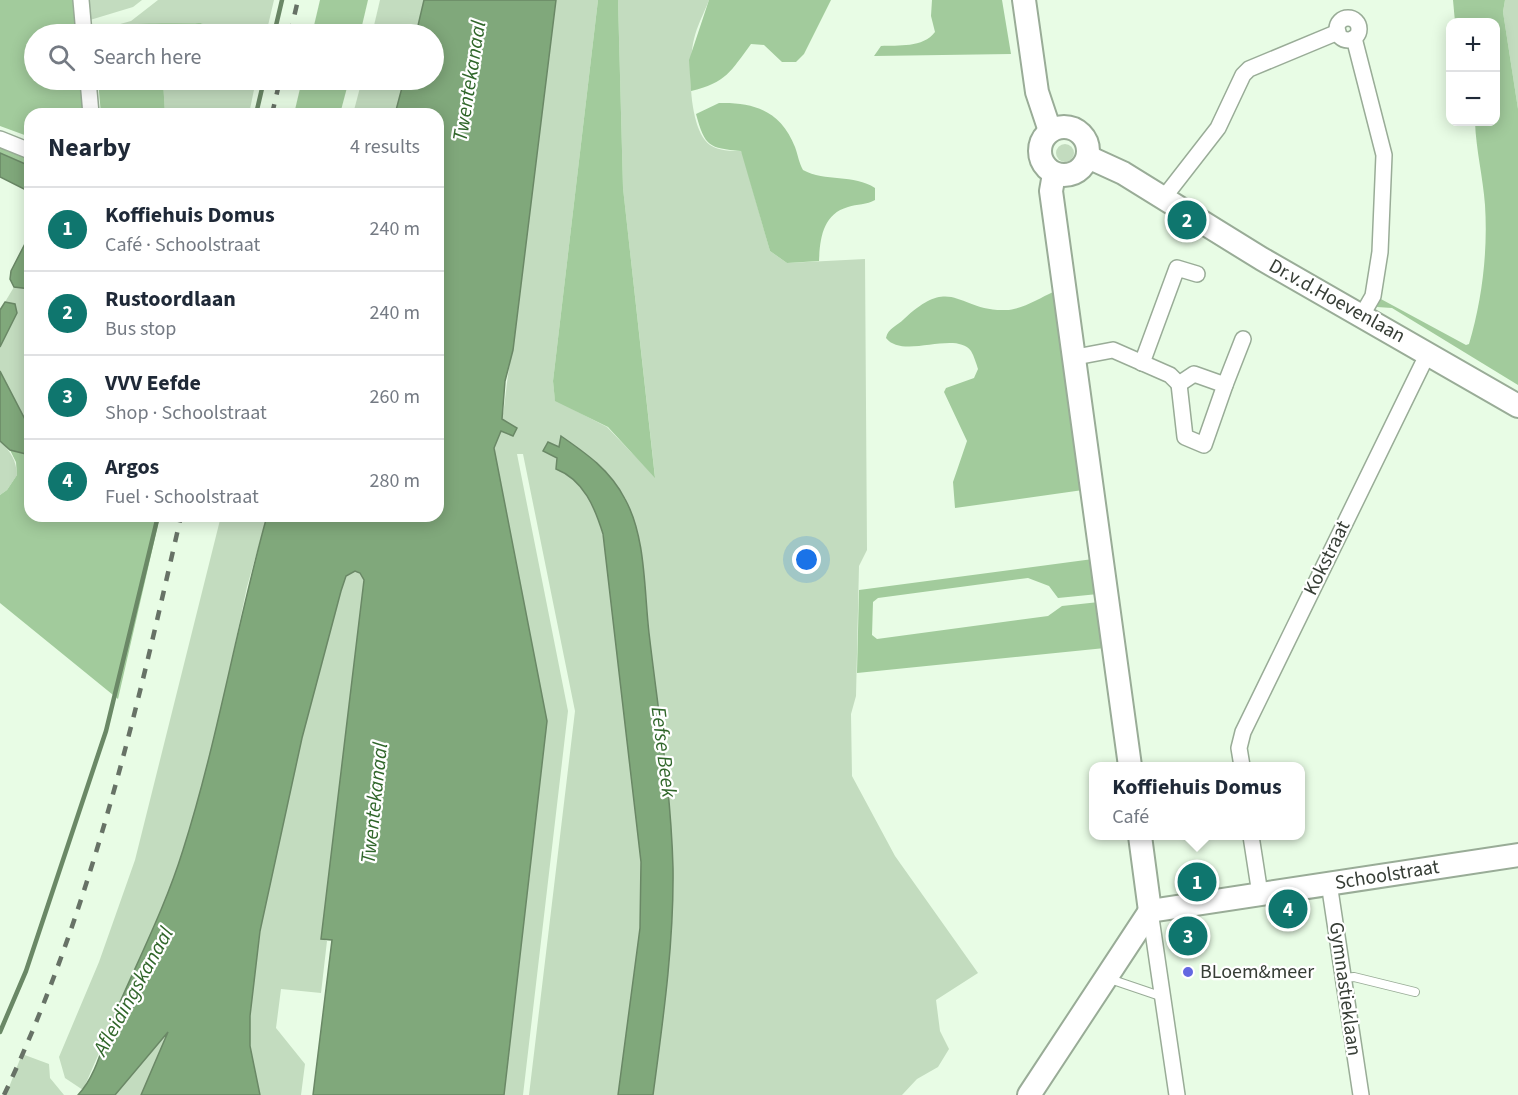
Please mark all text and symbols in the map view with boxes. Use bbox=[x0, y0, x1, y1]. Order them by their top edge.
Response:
water label: Twentekanaal bbox=[445, 18, 493, 144]
map controls bbox=[1446, 18, 1500, 126]
button: + bbox=[1446, 18, 1500, 72]
search box bbox=[24, 24, 444, 90]
icon: search bbox=[45, 41, 78, 74]
text: Search here bbox=[93, 41, 201, 73]
button: − bbox=[1446, 72, 1500, 126]
text: Nearby bbox=[48, 129, 131, 166]
text: 4 results bbox=[350, 133, 420, 161]
pin: 2 bbox=[1168, 198, 1206, 242]
text: Koffiehuis Domus bbox=[105, 199, 275, 231]
text: 1 bbox=[62, 215, 73, 243]
text: 240 m bbox=[370, 215, 420, 243]
text: Café · Schoolstraat bbox=[105, 231, 260, 259]
street label: Dr.v.d.Hoevenlaan bbox=[1264, 252, 1410, 350]
text: Rustoordlaan bbox=[105, 283, 236, 315]
text: 2 bbox=[62, 299, 73, 327]
text: 240 m bbox=[370, 299, 420, 327]
text: Bus stop bbox=[105, 315, 176, 343]
text: VVV Eefde bbox=[105, 367, 201, 399]
text: 3 bbox=[62, 383, 73, 411]
text: 260 m bbox=[370, 383, 420, 411]
text: Shop · Schoolstraat bbox=[105, 399, 267, 427]
text: Argos bbox=[105, 451, 159, 483]
text: 4 bbox=[62, 467, 73, 495]
text: 280 m bbox=[370, 467, 420, 495]
text: Fuel · Schoolstraat bbox=[105, 483, 259, 511]
street label: Kokstraat bbox=[1297, 516, 1357, 600]
your location bbox=[792, 545, 821, 574]
water label: Eefse Beek bbox=[644, 705, 685, 800]
water label: Twentekanaal bbox=[353, 740, 395, 865]
popup bbox=[1089, 762, 1305, 840]
text: Koffiehuis Domus bbox=[1112, 771, 1282, 803]
text: Café bbox=[1112, 803, 1149, 831]
street label: Schoolstraat bbox=[1333, 853, 1441, 897]
pin: 1 bbox=[1178, 860, 1216, 904]
pin: 4 bbox=[1268, 886, 1308, 932]
pin: 3 bbox=[1168, 914, 1208, 958]
street label: Gymnastieklaan bbox=[1322, 920, 1368, 1058]
water label: Afleidingskanaal bbox=[84, 921, 181, 1063]
place label: BLoem&meer bbox=[1200, 958, 1314, 986]
marker: BLoem&meer bbox=[1181, 965, 1195, 979]

